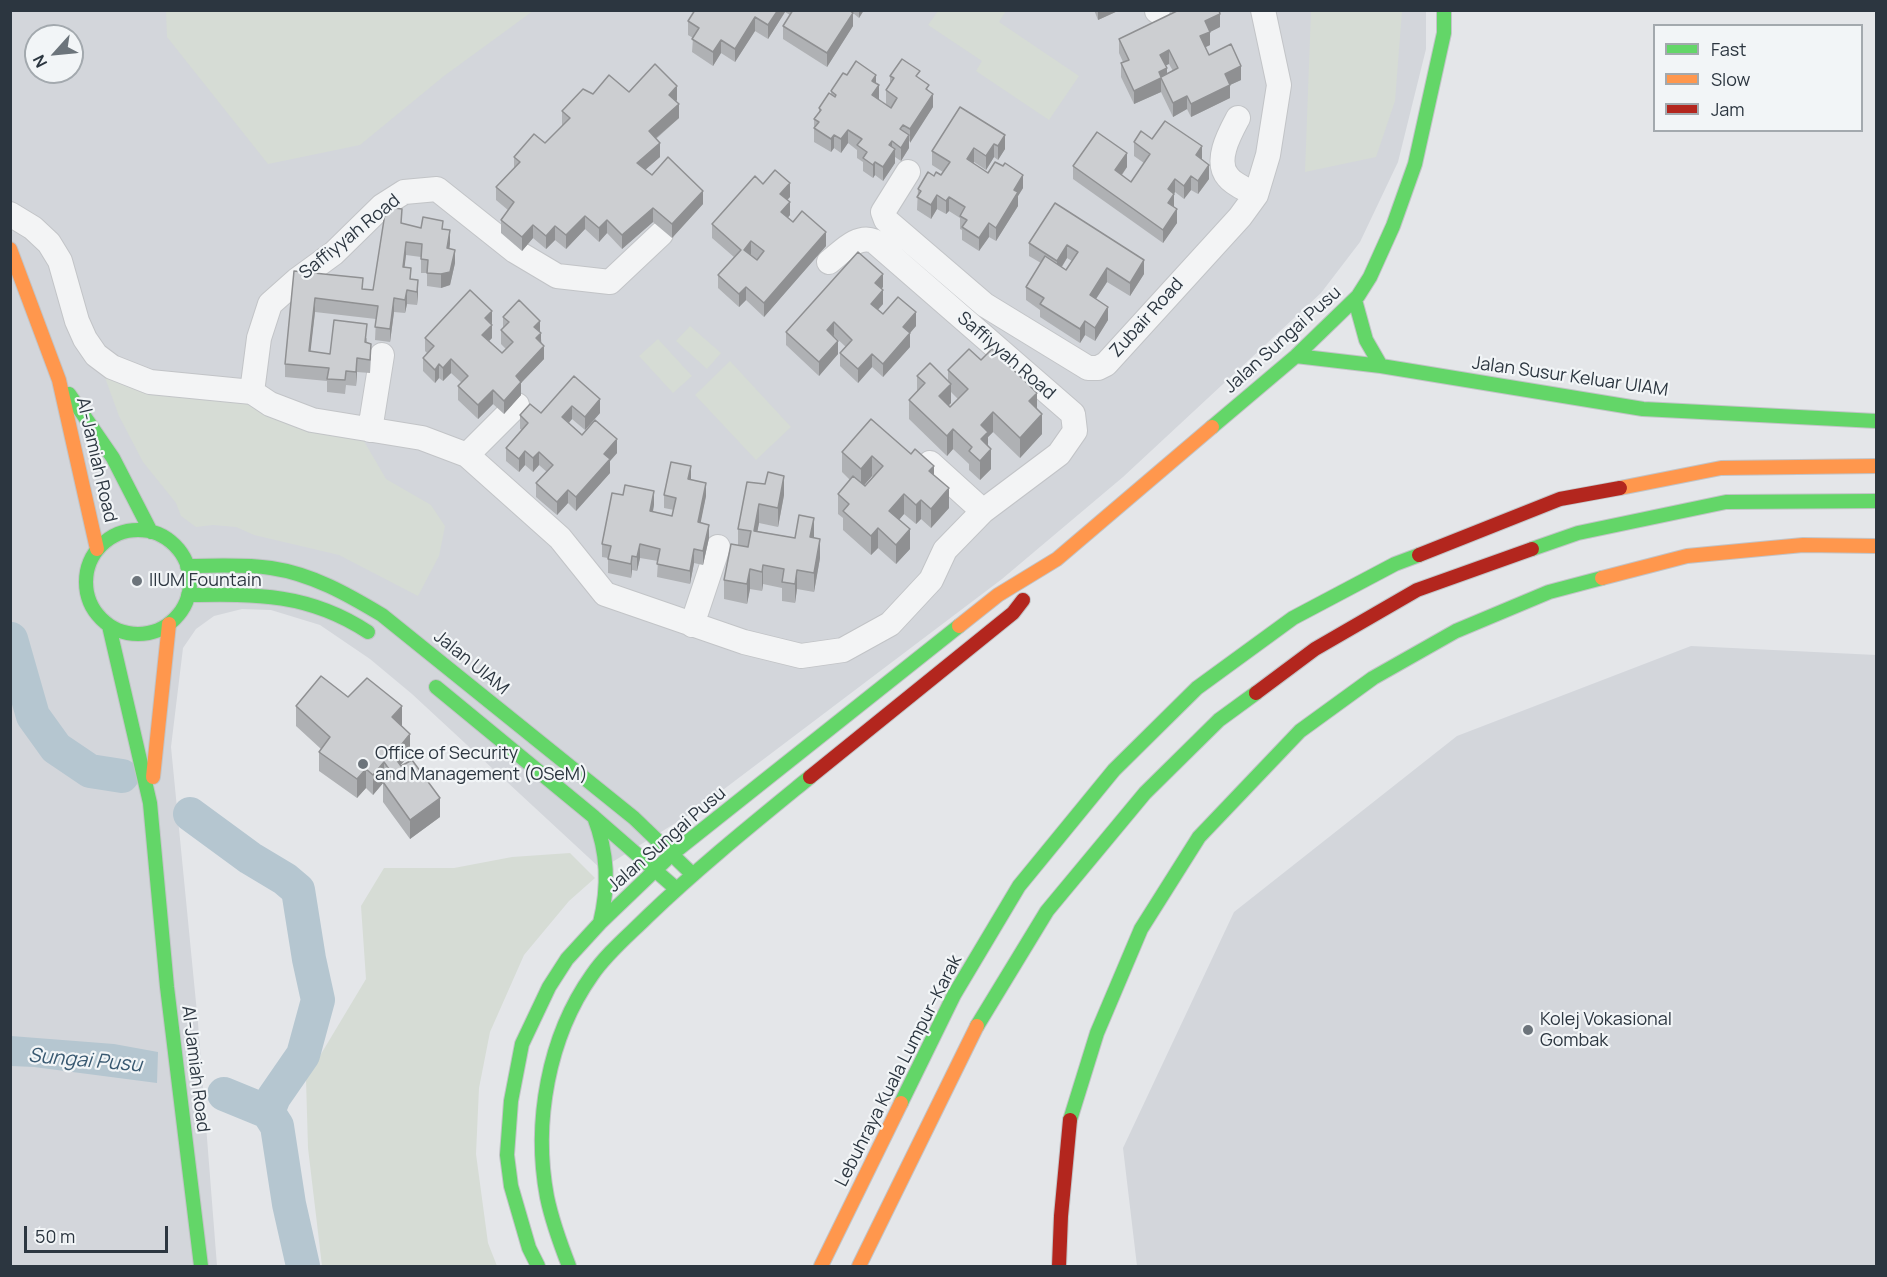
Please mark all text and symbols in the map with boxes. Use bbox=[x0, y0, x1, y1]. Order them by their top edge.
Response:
north arrow bbox=[24, 24, 84, 84]
legend bbox=[1653, 24, 1863, 132]
text: Fast bbox=[1711, 37, 1746, 61]
text: N bbox=[27, 51, 52, 71]
text: Slow bbox=[1711, 67, 1750, 91]
text: Jam bbox=[1711, 97, 1745, 121]
street label: Saffiyyah Road bbox=[295, 190, 405, 284]
street label: Zubair Road bbox=[1106, 274, 1188, 362]
street label: Jalan Sungai Pusu bbox=[1220, 282, 1346, 398]
street label: Saffiyyah Road bbox=[952, 307, 1060, 405]
street label: Jalan Susur Keluar UIAM bbox=[1471, 353, 1669, 401]
street label: Al-Jamiah Road bbox=[71, 396, 121, 524]
place label: IIUM Fountain bbox=[149, 570, 262, 592]
marker: IIUM Fountain bbox=[130, 574, 144, 588]
street label: Jalan UIAM bbox=[429, 626, 513, 700]
place label: Office of Security and Management (OSeM) bbox=[375, 743, 588, 786]
marker: Office of Security and Management (OSeM) bbox=[356, 757, 370, 771]
street label: Jalan Sungai Pusu bbox=[604, 783, 730, 897]
street label: Lebuhraya Kuala Lumpur–Karak bbox=[831, 952, 967, 1190]
street label: Al-Jamiah Road bbox=[177, 1004, 213, 1134]
place label: Kolej Vokasional Gombak bbox=[1540, 1009, 1672, 1052]
marker: Kolej Vokasional Gombak bbox=[1521, 1023, 1535, 1037]
water label: Sungai Pusu bbox=[27, 1044, 143, 1078]
scale bar bbox=[27, 1214, 171, 1252]
text: 50 m bbox=[35, 1224, 75, 1248]

